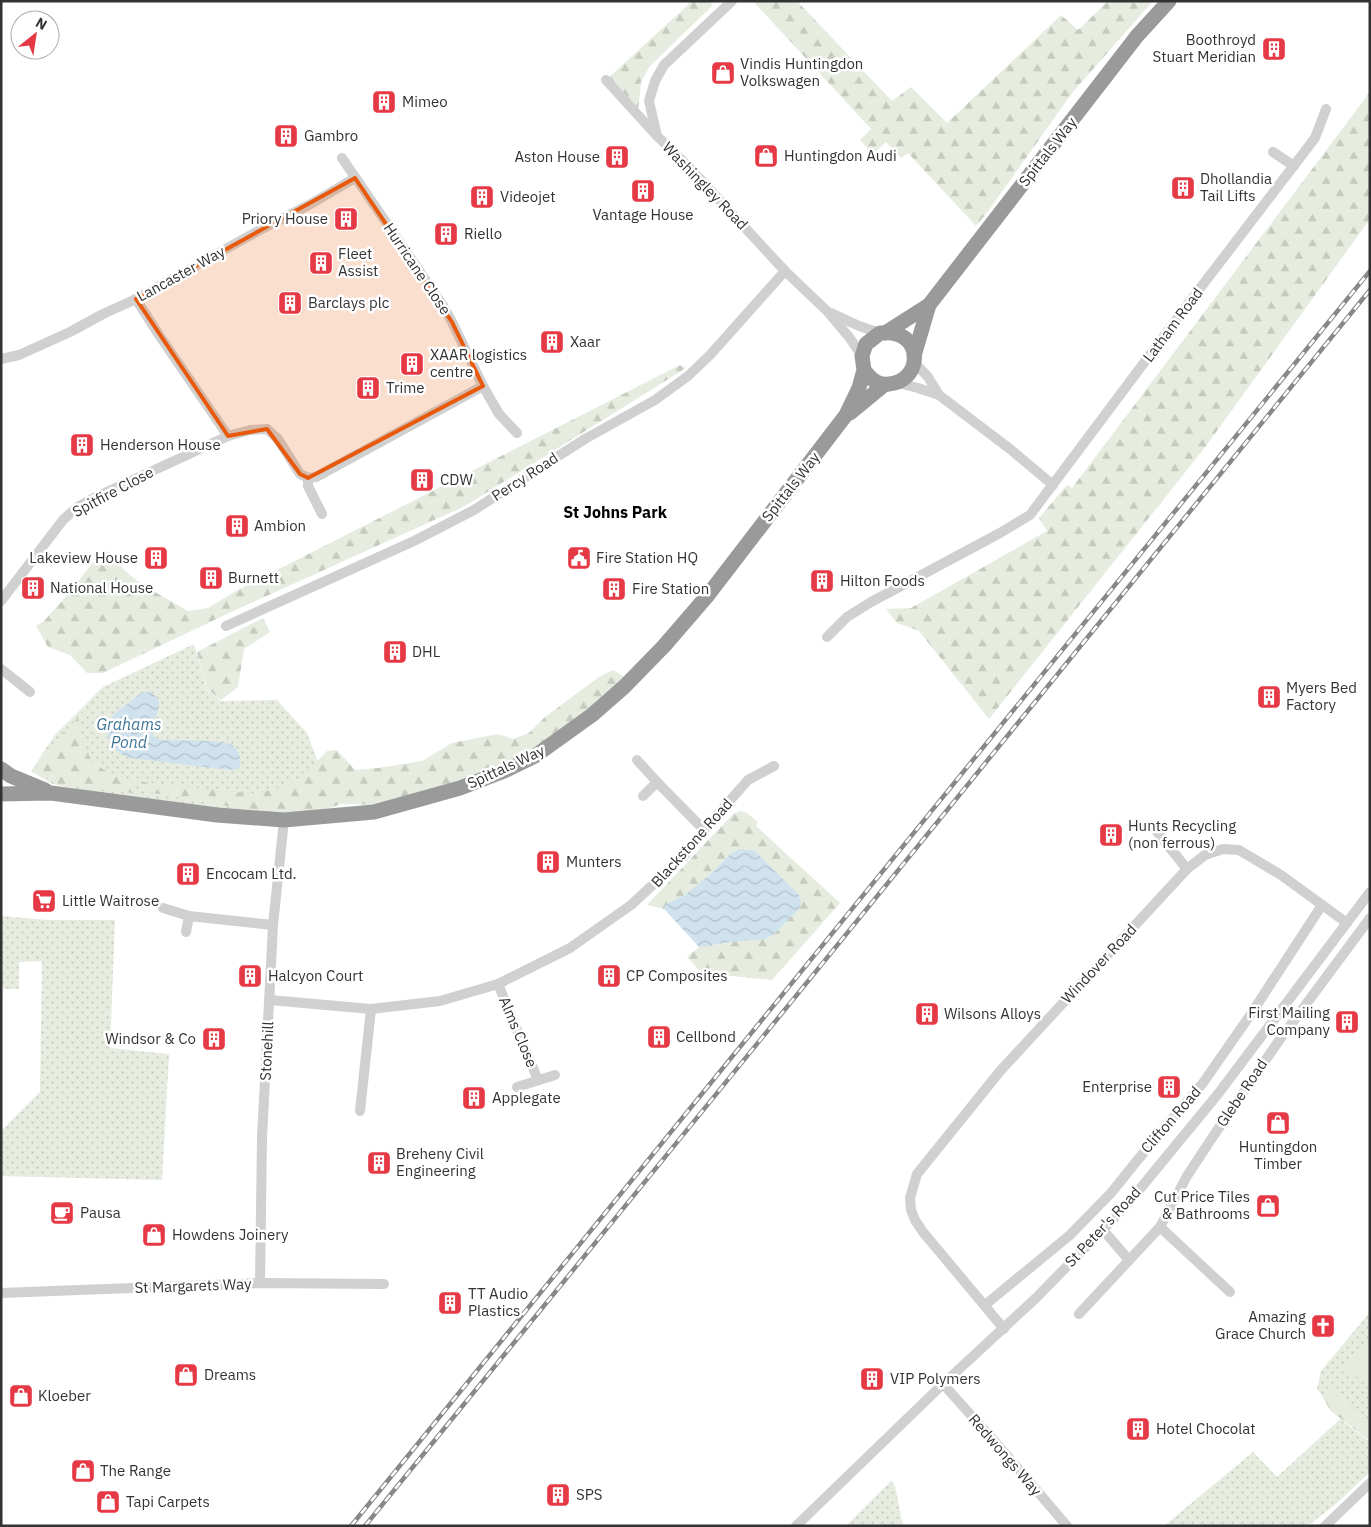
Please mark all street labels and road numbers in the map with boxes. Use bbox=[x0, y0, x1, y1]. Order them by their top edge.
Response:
street label: Spittals Way bbox=[1015, 113, 1081, 190]
street label: Washingley Road bbox=[659, 138, 752, 234]
street label: Hurricane Close bbox=[380, 219, 455, 318]
street label: Lancaster Way bbox=[133, 241, 229, 306]
street label: Latham Road bbox=[1138, 284, 1207, 366]
street label: Percy Road bbox=[488, 448, 562, 505]
street label: Spittals Way bbox=[758, 448, 824, 525]
street label: Spitfire Close bbox=[69, 462, 157, 521]
street label: Spittals Way bbox=[464, 740, 548, 793]
street label: Blackstone Road bbox=[647, 794, 736, 891]
street label: Windover Road bbox=[1057, 920, 1140, 1007]
street label: Alms Close bbox=[495, 994, 542, 1070]
street label: Stonehill bbox=[255, 1021, 278, 1081]
street label: Glebe Road bbox=[1212, 1055, 1271, 1130]
street label: Clifton Road bbox=[1137, 1082, 1205, 1157]
street label: St Peter's Road bbox=[1061, 1183, 1145, 1271]
street label: St Margarets Way bbox=[134, 1274, 252, 1297]
street label: Redwongs Way bbox=[965, 1410, 1046, 1500]

